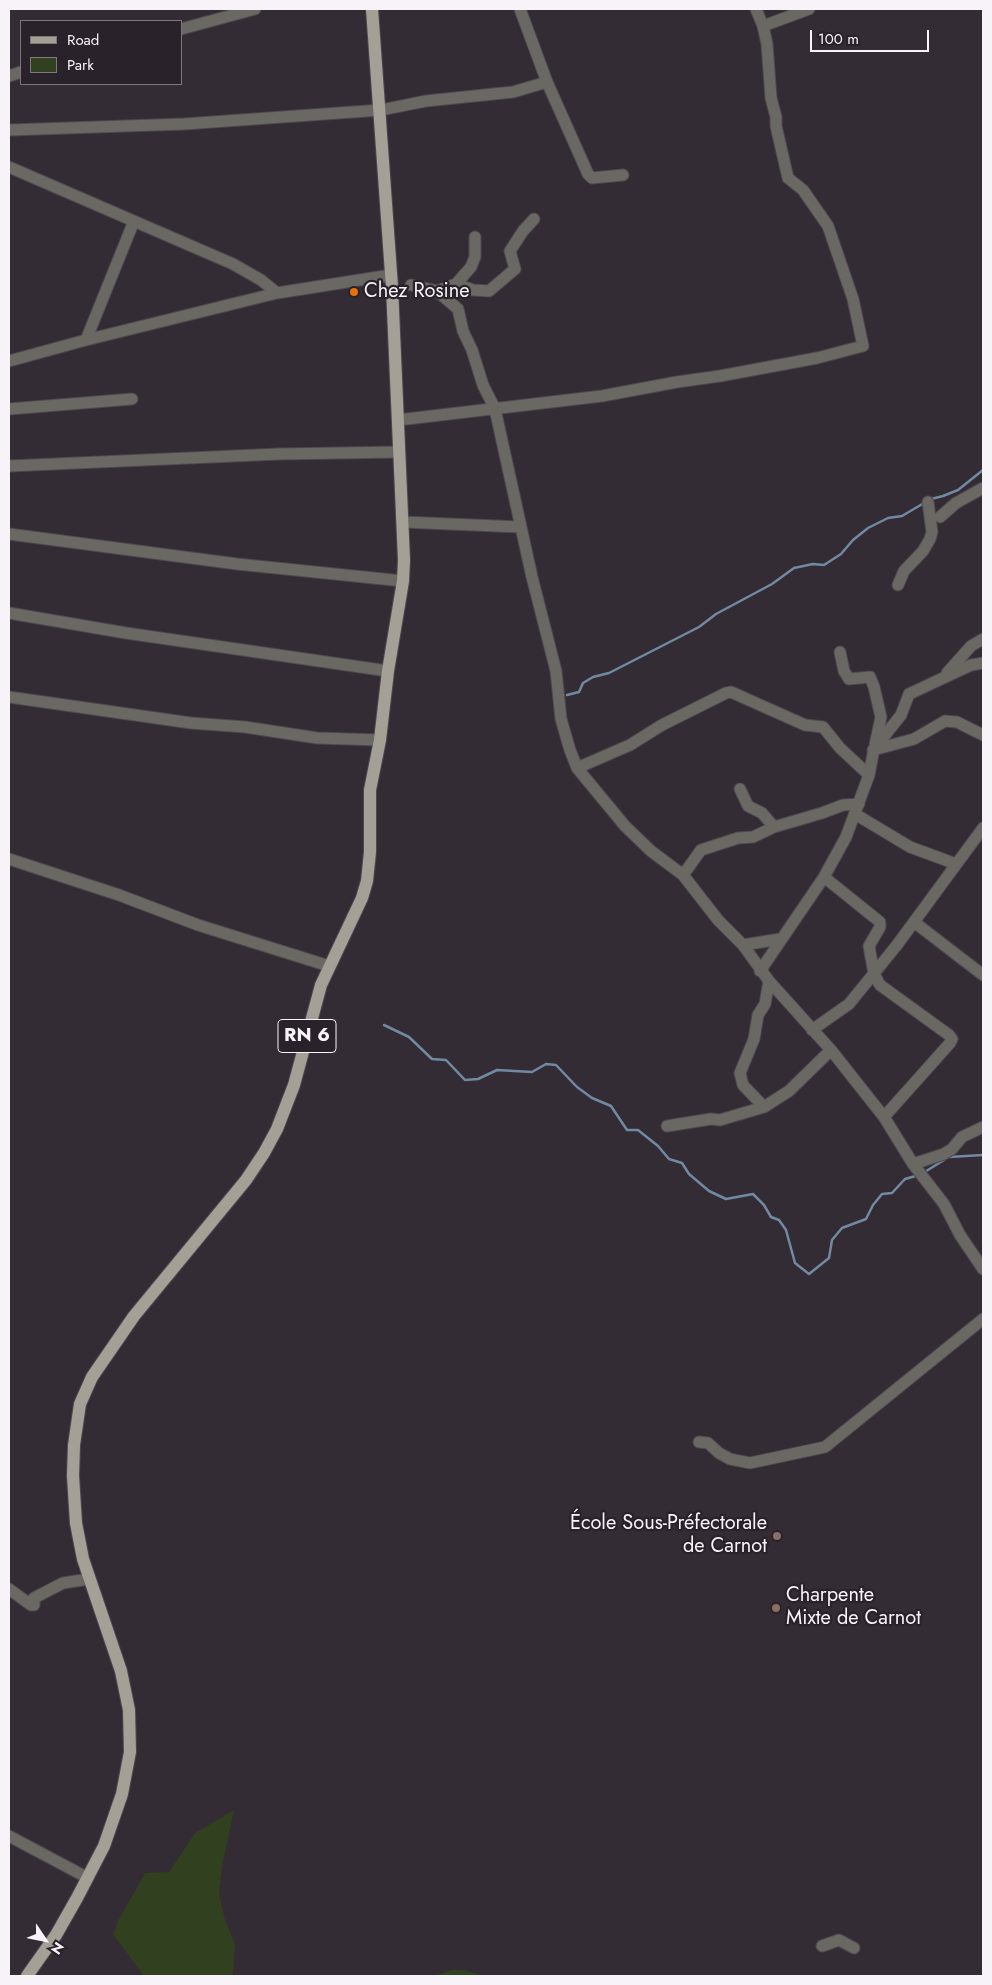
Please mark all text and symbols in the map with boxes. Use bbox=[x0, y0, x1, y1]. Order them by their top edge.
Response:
legend bbox=[20, 20, 182, 85]
scale bar bbox=[812, 20, 931, 52]
text: 100 m bbox=[818, 28, 859, 50]
text: Road bbox=[67, 29, 99, 51]
text: Park bbox=[67, 54, 94, 76]
place label: Chez Rosine bbox=[364, 280, 470, 304]
marker: Chez Rosine bbox=[348, 286, 360, 298]
road number: RN 6 bbox=[278, 1019, 336, 1052]
place label: École Sous-Préfectorale de Carnot bbox=[570, 1512, 767, 1559]
marker: École Sous-Préfectorale de Carnot bbox=[771, 1530, 783, 1542]
place label: Charpente Mixte de Carnot bbox=[786, 1584, 921, 1631]
marker: Charpente Mixte de Carnot bbox=[770, 1602, 782, 1614]
north arrow bbox=[20, 1915, 70, 1965]
text: N bbox=[46, 1938, 69, 1959]

